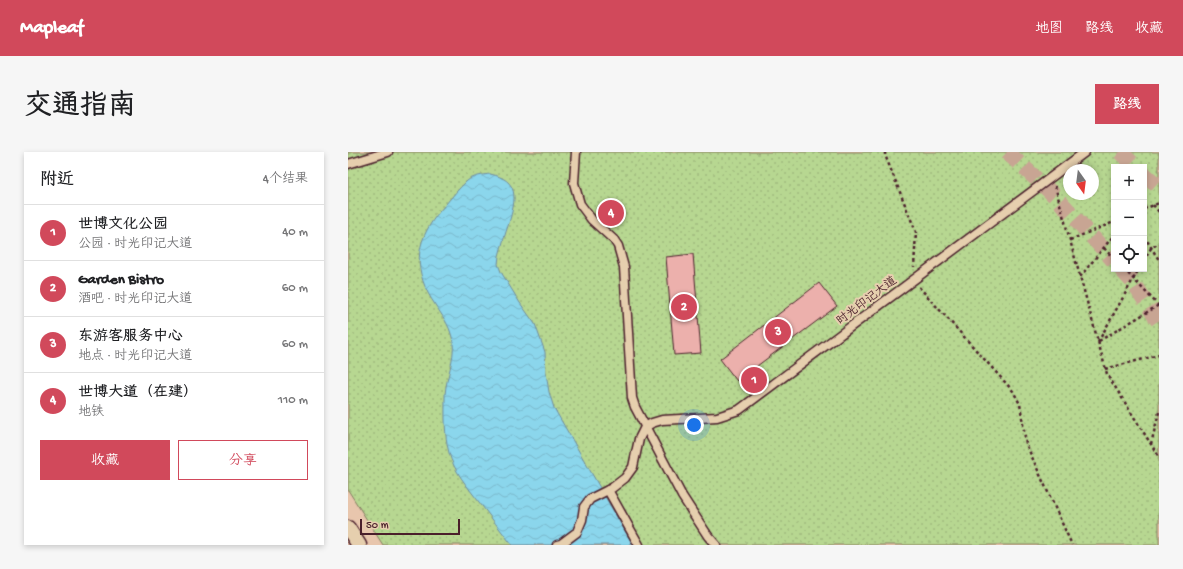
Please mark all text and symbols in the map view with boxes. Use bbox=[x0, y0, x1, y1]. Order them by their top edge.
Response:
text: Mapleaf bbox=[20, 17, 83, 40]
text: 地图 bbox=[1035, 21, 1063, 38]
text: 路线 bbox=[1085, 21, 1113, 38]
text: 收藏 bbox=[1135, 21, 1163, 38]
button: 路线 bbox=[1095, 84, 1159, 124]
text: 交通指南 bbox=[24, 91, 136, 124]
north arrow bbox=[1063, 164, 1099, 200]
map controls bbox=[1111, 164, 1147, 272]
button: + bbox=[1111, 164, 1147, 200]
text: 附近 bbox=[40, 171, 74, 191]
text: 4个结果 bbox=[263, 172, 308, 187]
pin: 4 bbox=[598, 198, 624, 228]
button: − bbox=[1111, 200, 1147, 236]
text: 世博文化公园 bbox=[78, 216, 168, 234]
text: 1 bbox=[50, 225, 56, 240]
text: 40 m bbox=[282, 225, 308, 240]
button: locate bbox=[1111, 236, 1147, 272]
text: 公园 · 时光印记大道 bbox=[78, 237, 192, 252]
text: Garden Bistro bbox=[78, 271, 164, 289]
street label: 时光印记大道 bbox=[834, 274, 900, 329]
text: 2 bbox=[50, 281, 56, 296]
text: 60 m bbox=[282, 281, 308, 296]
text: 酒吧 · 时光印记大道 bbox=[78, 292, 192, 307]
pin: 2 bbox=[671, 292, 697, 322]
pin: 3 bbox=[765, 317, 791, 347]
text: 东游客服务中心 bbox=[78, 328, 183, 346]
text: 3 bbox=[50, 337, 56, 352]
text: 60 m bbox=[282, 337, 308, 352]
text: 地点 · 时光印记大道 bbox=[78, 349, 192, 364]
pin: 1 bbox=[741, 365, 767, 395]
text: 世博大道（在建） bbox=[78, 384, 198, 402]
text: 4 bbox=[50, 393, 56, 408]
text: 110 m bbox=[278, 393, 308, 408]
text: 地铁 bbox=[78, 405, 104, 420]
your location bbox=[684, 415, 704, 435]
button: 收藏 bbox=[40, 440, 170, 480]
button: 分享 bbox=[178, 440, 308, 480]
scale bar bbox=[360, 517, 460, 536]
text: 50 m bbox=[366, 520, 388, 532]

